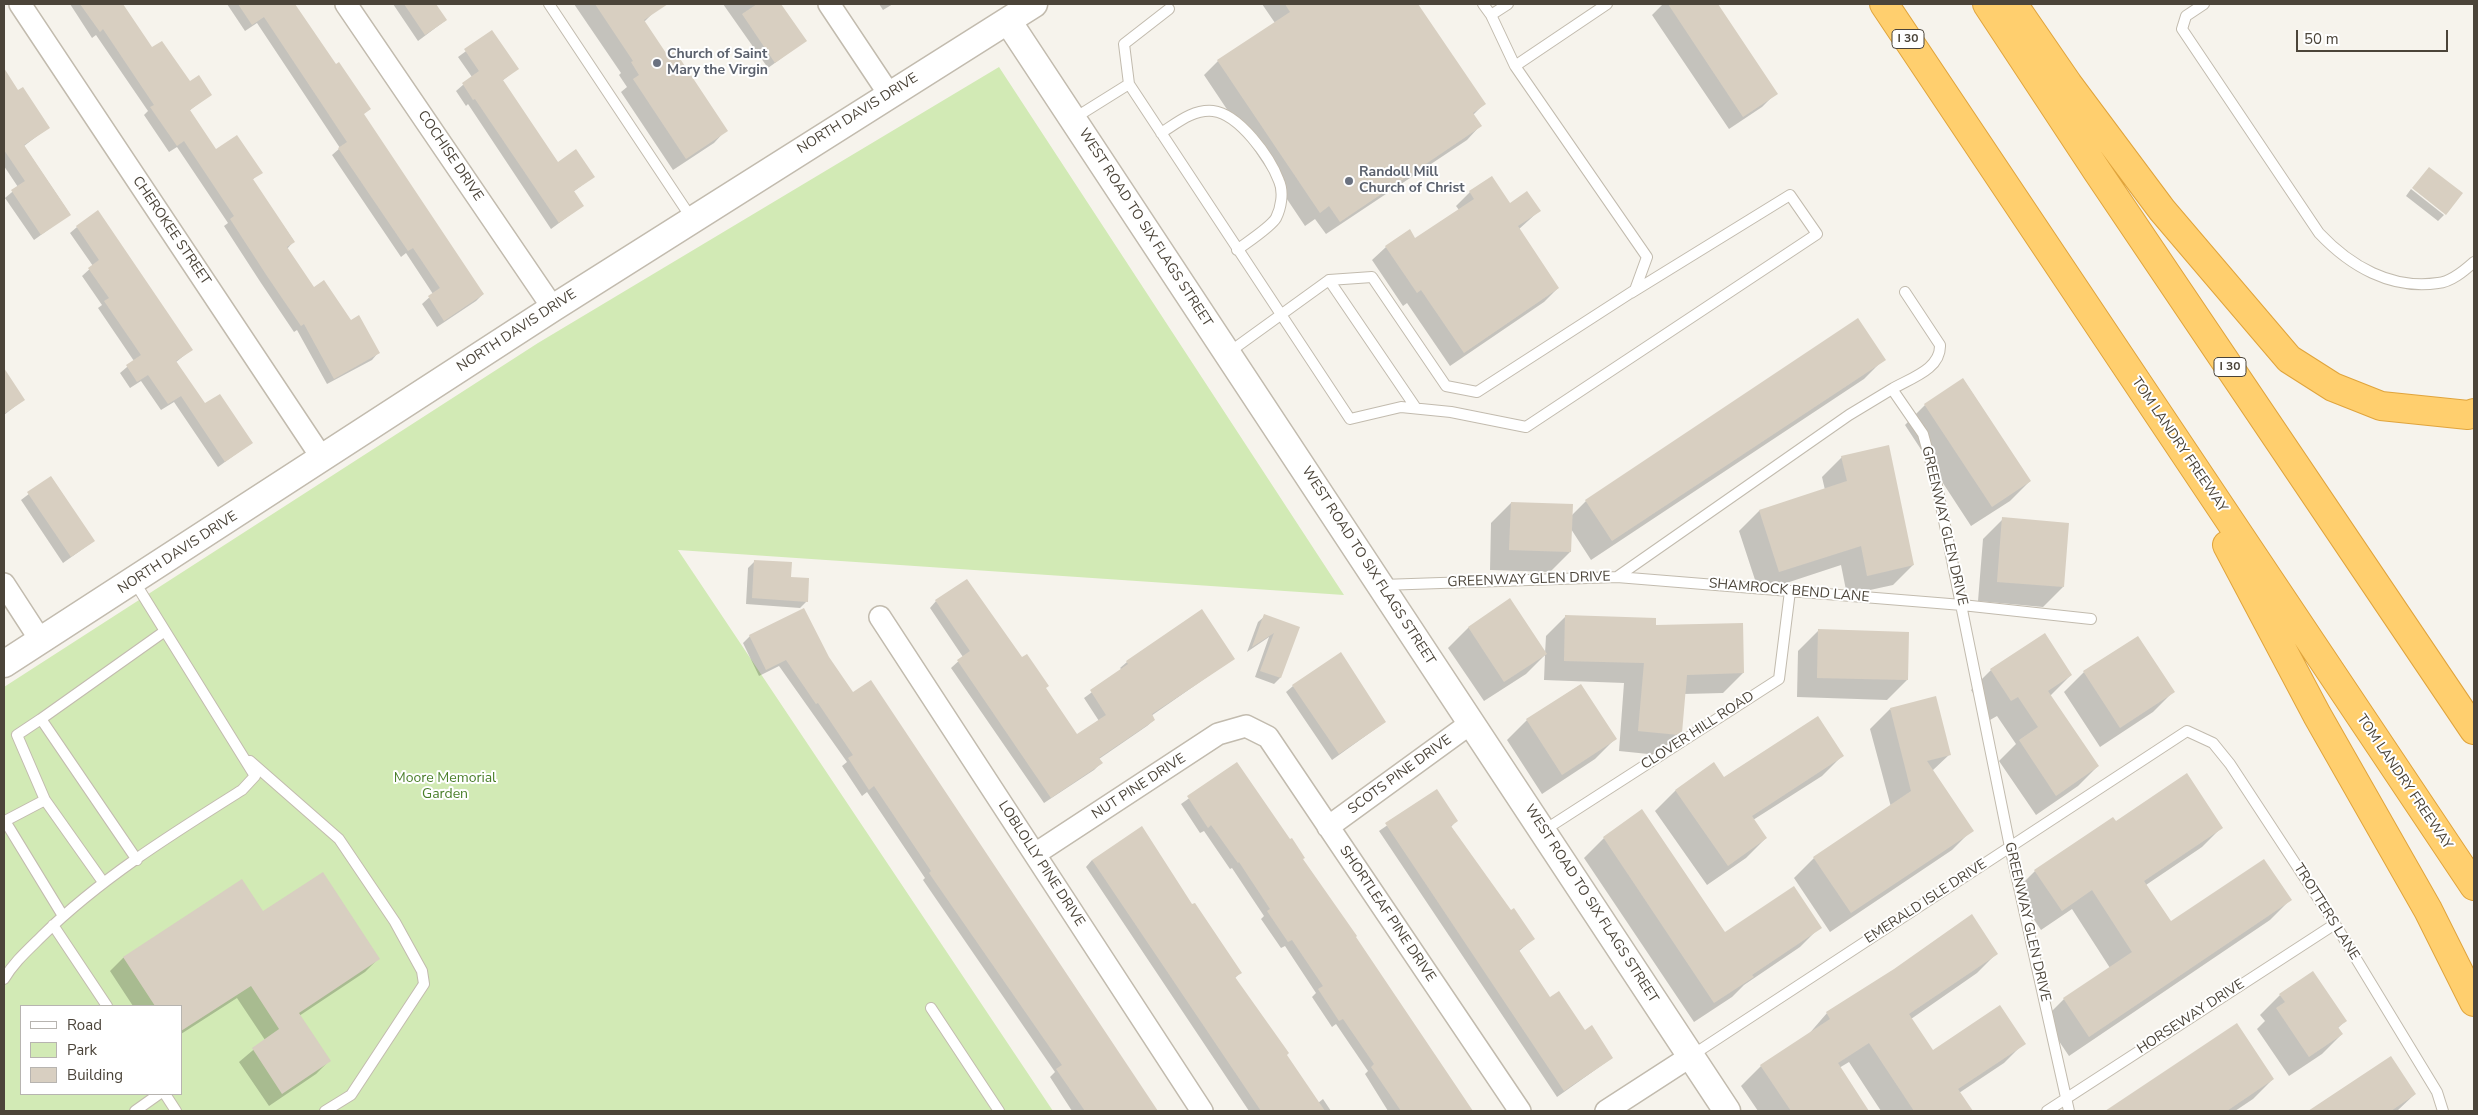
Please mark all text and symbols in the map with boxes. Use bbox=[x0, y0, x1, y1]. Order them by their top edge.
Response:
scale bar bbox=[2298, 20, 2450, 52]
text: 50 m bbox=[2304, 29, 2339, 49]
road number: I 30 bbox=[1892, 30, 1924, 48]
place label: Church of Saint Mary the Virgin bbox=[667, 47, 768, 80]
marker: Church of Saint Mary the Virgin bbox=[651, 57, 663, 69]
street label: NORTH DAVIS DRIVE bbox=[795, 70, 921, 158]
street label: COCHISE DRIVE bbox=[414, 108, 486, 204]
street label: WEST ROAD TO SIX FLAGS STREET bbox=[1074, 126, 1216, 330]
place label: Randoll Mill Church of Christ bbox=[1359, 165, 1465, 198]
street label: CHEROKEE STREET bbox=[128, 173, 214, 289]
marker: Randoll Mill Church of Christ bbox=[1343, 175, 1355, 187]
street label: NORTH DAVIS DRIVE bbox=[454, 286, 580, 376]
road number: I 30 bbox=[2214, 358, 2246, 377]
street label: TOM LANDRY FREEWAY bbox=[2128, 374, 2230, 516]
street label: GREENWAY GLEN DRIVE bbox=[1917, 445, 1971, 607]
street label: WEST ROAD TO SIX FLAGS STREET bbox=[1297, 464, 1439, 668]
street label: NORTH DAVIS DRIVE bbox=[115, 508, 241, 598]
street label: GREENWAY GLEN DRIVE bbox=[1447, 569, 1611, 591]
street label: SHAMROCK BEND LANE bbox=[1708, 576, 1870, 606]
street label: CLOVER HILL ROAD bbox=[1638, 688, 1758, 774]
street label: TOM LANDRY FREEWAY bbox=[2353, 711, 2455, 853]
street label: SCOTS PINE DRIVE bbox=[1345, 732, 1455, 818]
street label: NUT PINE DRIVE bbox=[1089, 750, 1189, 824]
park label: Moore Memorial Garden bbox=[394, 771, 496, 804]
street label: LOBLOLLY PINE DRIVE bbox=[994, 798, 1088, 930]
street label: WEST ROAD TO SIX FLAGS STREET bbox=[1520, 802, 1662, 1006]
street label: GREENWAY GLEN DRIVE bbox=[2000, 841, 2054, 1003]
street label: SHORTLEAF PINE DRIVE bbox=[1335, 843, 1439, 985]
street label: EMERALD ISLE DRIVE bbox=[1862, 856, 1990, 948]
street label: TROTTERS LANE bbox=[2290, 861, 2362, 963]
street label: HORSEWAY DRIVE bbox=[2134, 976, 2248, 1058]
legend bbox=[20, 1005, 182, 1095]
text: Road bbox=[67, 1015, 102, 1035]
text: Park bbox=[67, 1040, 97, 1060]
text: Building bbox=[67, 1065, 123, 1085]

